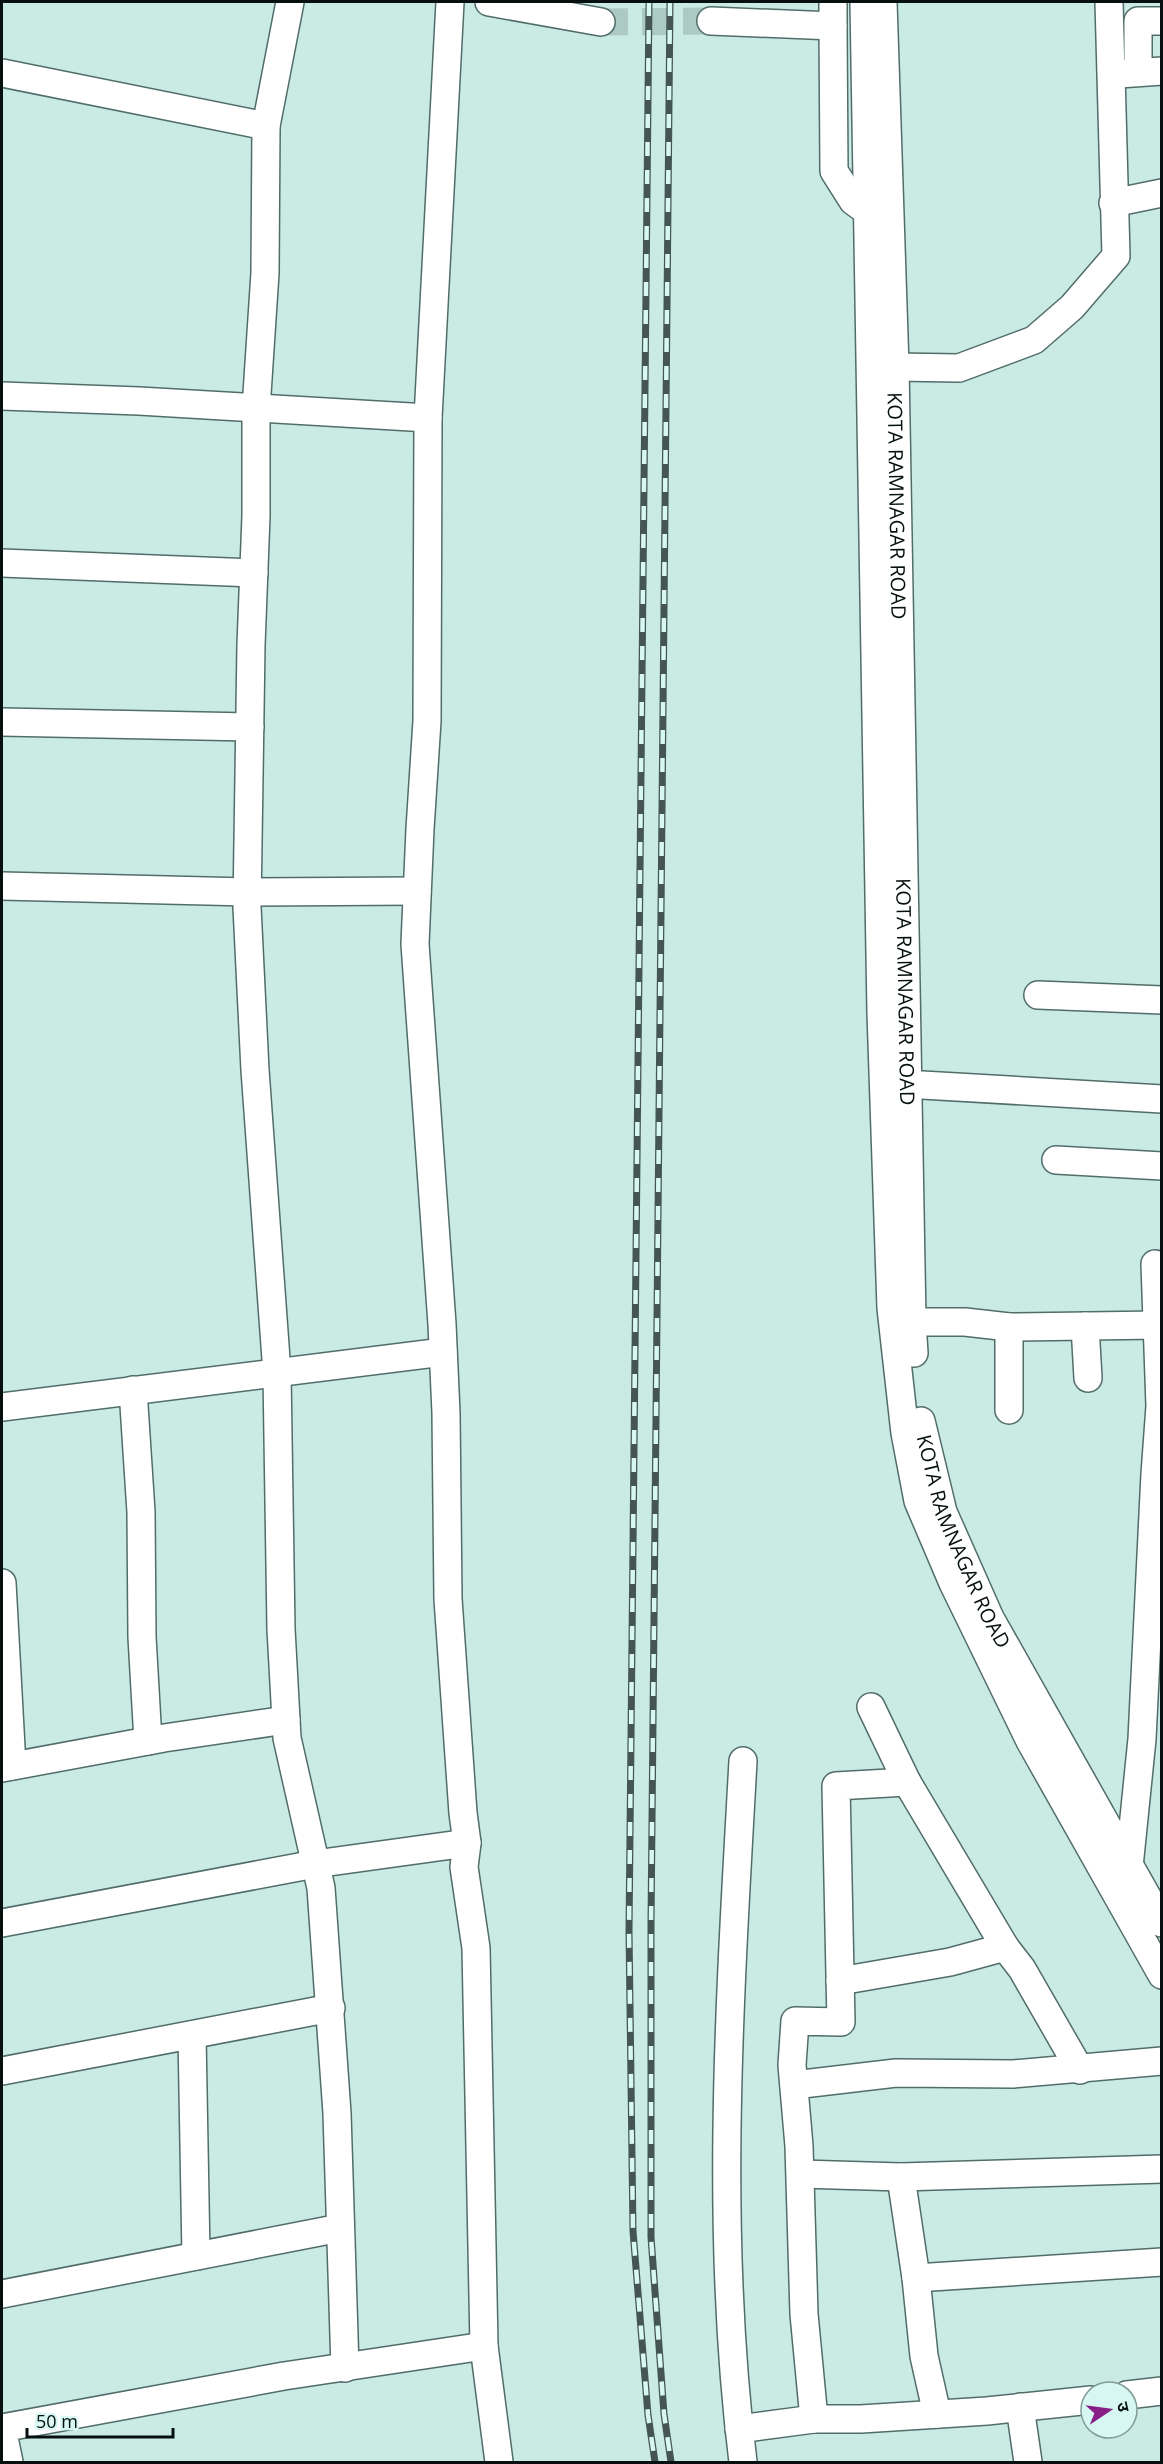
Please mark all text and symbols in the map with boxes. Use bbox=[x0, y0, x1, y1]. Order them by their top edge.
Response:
street label: KOTA RAMNAGAR ROAD bbox=[882, 392, 913, 620]
street label: KOTA RAMNAGAR ROAD bbox=[891, 878, 922, 1106]
street label: KOTA RAMNAGAR ROAD bbox=[911, 1432, 1017, 1653]
north arrow bbox=[1079, 2380, 1139, 2440]
text: उ bbox=[1112, 2400, 1136, 2414]
scale bar bbox=[27, 2401, 172, 2439]
text: 50 m bbox=[36, 2409, 78, 2433]

